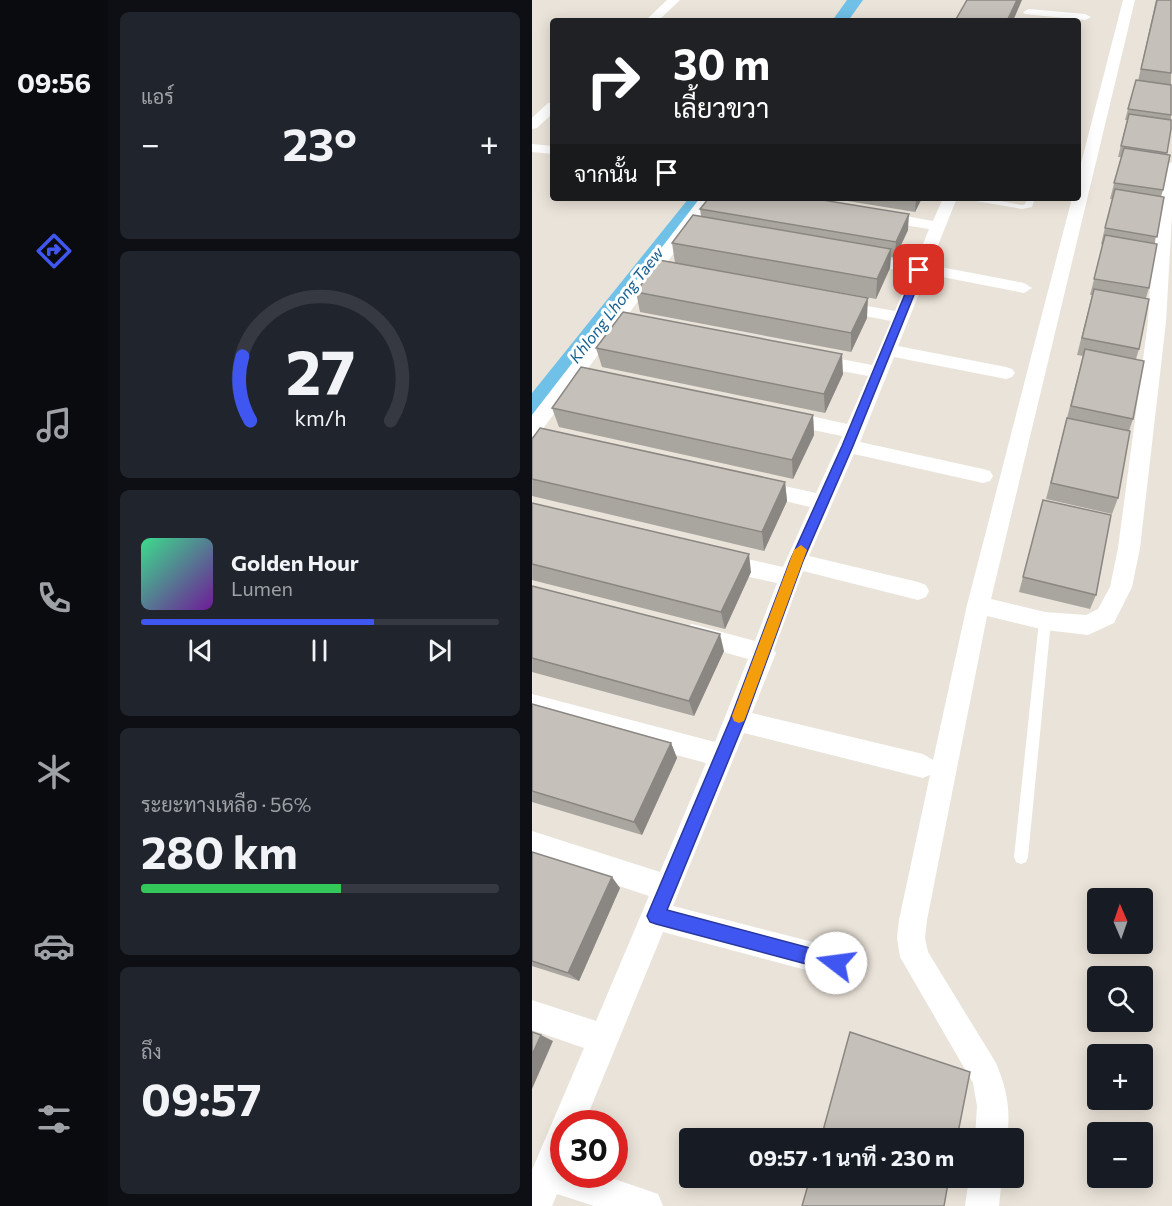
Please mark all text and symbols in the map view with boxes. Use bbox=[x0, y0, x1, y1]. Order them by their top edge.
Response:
text: 30 m bbox=[673, 37, 770, 89]
icon: right bbox=[574, 42, 652, 120]
text: 09:56 bbox=[17, 66, 91, 99]
text: แอร์ bbox=[141, 84, 174, 108]
text: เลี้ยวขวา bbox=[673, 91, 769, 124]
text: 23° bbox=[283, 115, 357, 170]
text: − bbox=[141, 122, 160, 163]
text: + bbox=[480, 122, 499, 163]
icon: arrive bbox=[650, 156, 683, 189]
text: จากนั้น bbox=[574, 160, 638, 187]
icon: directions bbox=[33, 230, 75, 272]
water label: Khlong Lhong Taew bbox=[565, 242, 667, 366]
pin bbox=[893, 244, 944, 295]
icon: arrive bbox=[902, 253, 935, 286]
text: 27 bbox=[285, 332, 355, 408]
icon: music bbox=[33, 404, 75, 446]
text: km/h bbox=[294, 405, 346, 431]
text: Golden Hour bbox=[231, 549, 359, 576]
text: Lumen bbox=[231, 576, 293, 600]
icon: phone bbox=[33, 577, 75, 619]
icon: previous bbox=[184, 634, 217, 667]
icon: pause bbox=[303, 634, 336, 667]
icon: next bbox=[423, 634, 456, 667]
icon: climate bbox=[33, 751, 75, 793]
text: ระยะทางเหลือ · 56% bbox=[141, 792, 311, 816]
text: 280 km bbox=[141, 823, 298, 878]
north arrow bbox=[1087, 888, 1153, 954]
map controls bbox=[1087, 888, 1153, 1188]
icon: car bbox=[33, 925, 75, 967]
position arrow bbox=[804, 931, 868, 995]
button: search bbox=[1087, 966, 1153, 1032]
text: ถึง bbox=[141, 1039, 162, 1063]
button: + bbox=[1087, 1044, 1153, 1110]
text: 09:57 bbox=[141, 1070, 262, 1125]
icon: filters bbox=[33, 1098, 75, 1140]
speed limit sign: 30 bbox=[550, 1110, 628, 1188]
button: − bbox=[1087, 1122, 1153, 1188]
text: 09:57 · 1 นาที · 230 m bbox=[749, 1144, 954, 1171]

